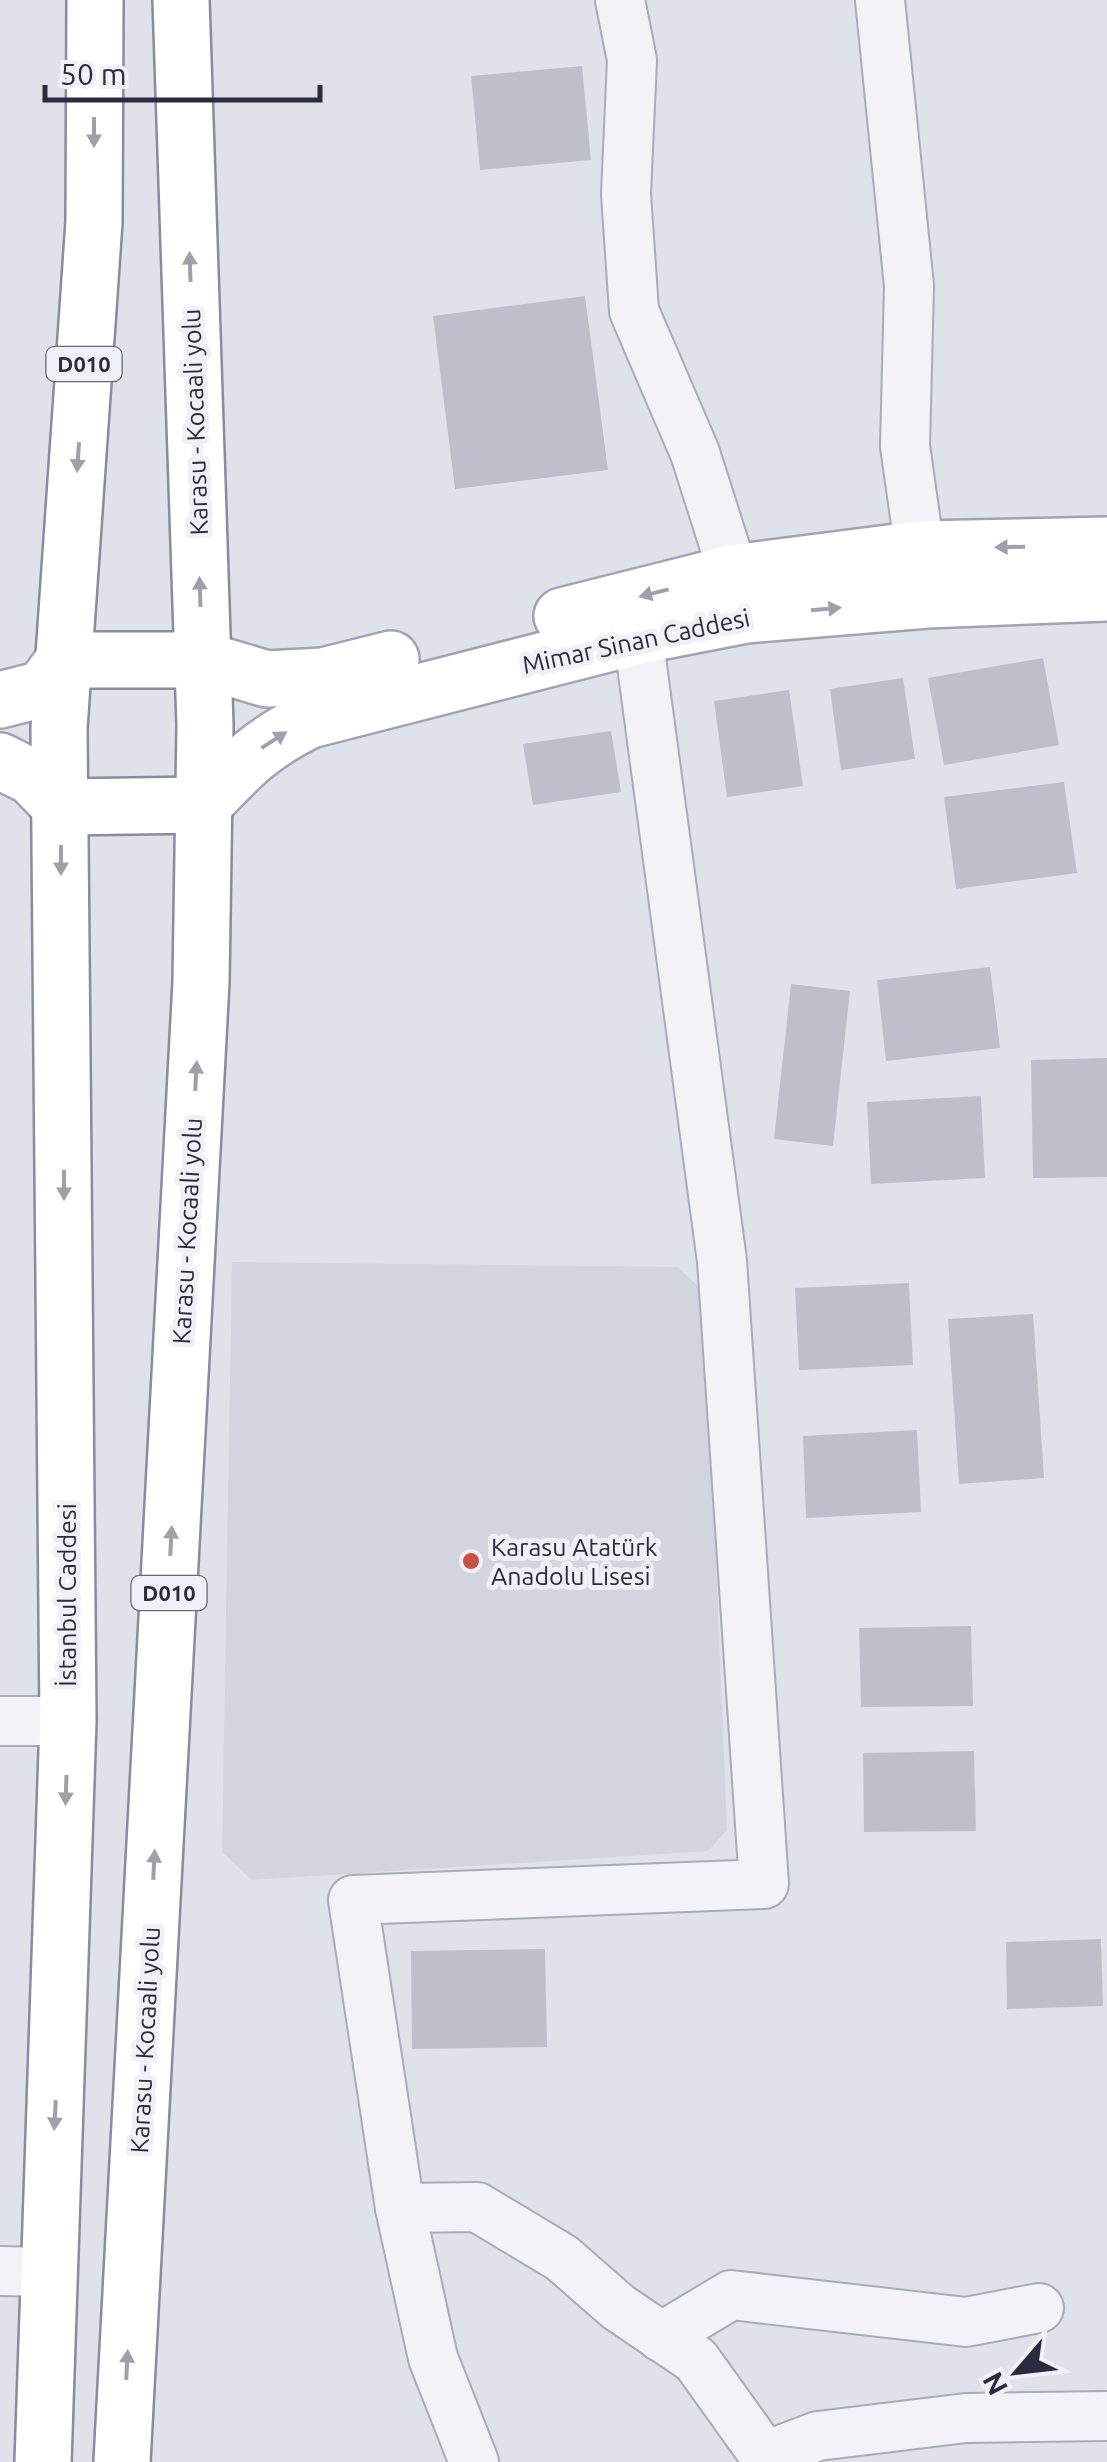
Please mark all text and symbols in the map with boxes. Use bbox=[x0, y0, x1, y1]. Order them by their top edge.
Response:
scale bar bbox=[45, 40, 320, 102]
text: 50 m bbox=[60, 57, 127, 91]
one-way arrow bbox=[86, 117, 102, 149]
one-way arrow bbox=[182, 251, 198, 283]
street label: Karasu - Kocaali yolu bbox=[177, 308, 213, 536]
road number: D010 bbox=[46, 347, 122, 381]
one-way arrow bbox=[70, 442, 86, 473]
one-way arrow bbox=[993, 539, 1025, 555]
one-way arrow bbox=[192, 576, 208, 608]
one-way arrow bbox=[638, 585, 669, 601]
one-way arrow bbox=[811, 600, 843, 616]
street label: Mimar Sinan Caddesi bbox=[520, 603, 752, 679]
one-way arrow bbox=[261, 731, 288, 749]
one-way arrow bbox=[53, 845, 69, 877]
one-way arrow bbox=[188, 1060, 204, 1092]
street label: Karasu - Kocaali yolu bbox=[167, 1117, 207, 1345]
one-way arrow bbox=[56, 1170, 72, 1202]
street label: İstanbul Caddesi bbox=[53, 1503, 81, 1687]
one-way arrow bbox=[163, 1524, 179, 1556]
place label: Karasu Atatürk Anadolu Lisesi bbox=[491, 1533, 658, 1590]
marker: Karasu Atatürk Anadolu Lisesi bbox=[460, 1550, 482, 1572]
road number: D010 bbox=[132, 1576, 206, 1610]
one-way arrow bbox=[58, 1775, 74, 1807]
one-way arrow bbox=[146, 1849, 162, 1881]
street label: Karasu - Kocaali yolu bbox=[125, 1926, 165, 2154]
one-way arrow bbox=[47, 2100, 63, 2132]
north arrow bbox=[967, 2322, 1067, 2422]
one-way arrow bbox=[119, 2348, 135, 2380]
text: N bbox=[976, 2367, 1013, 2400]

